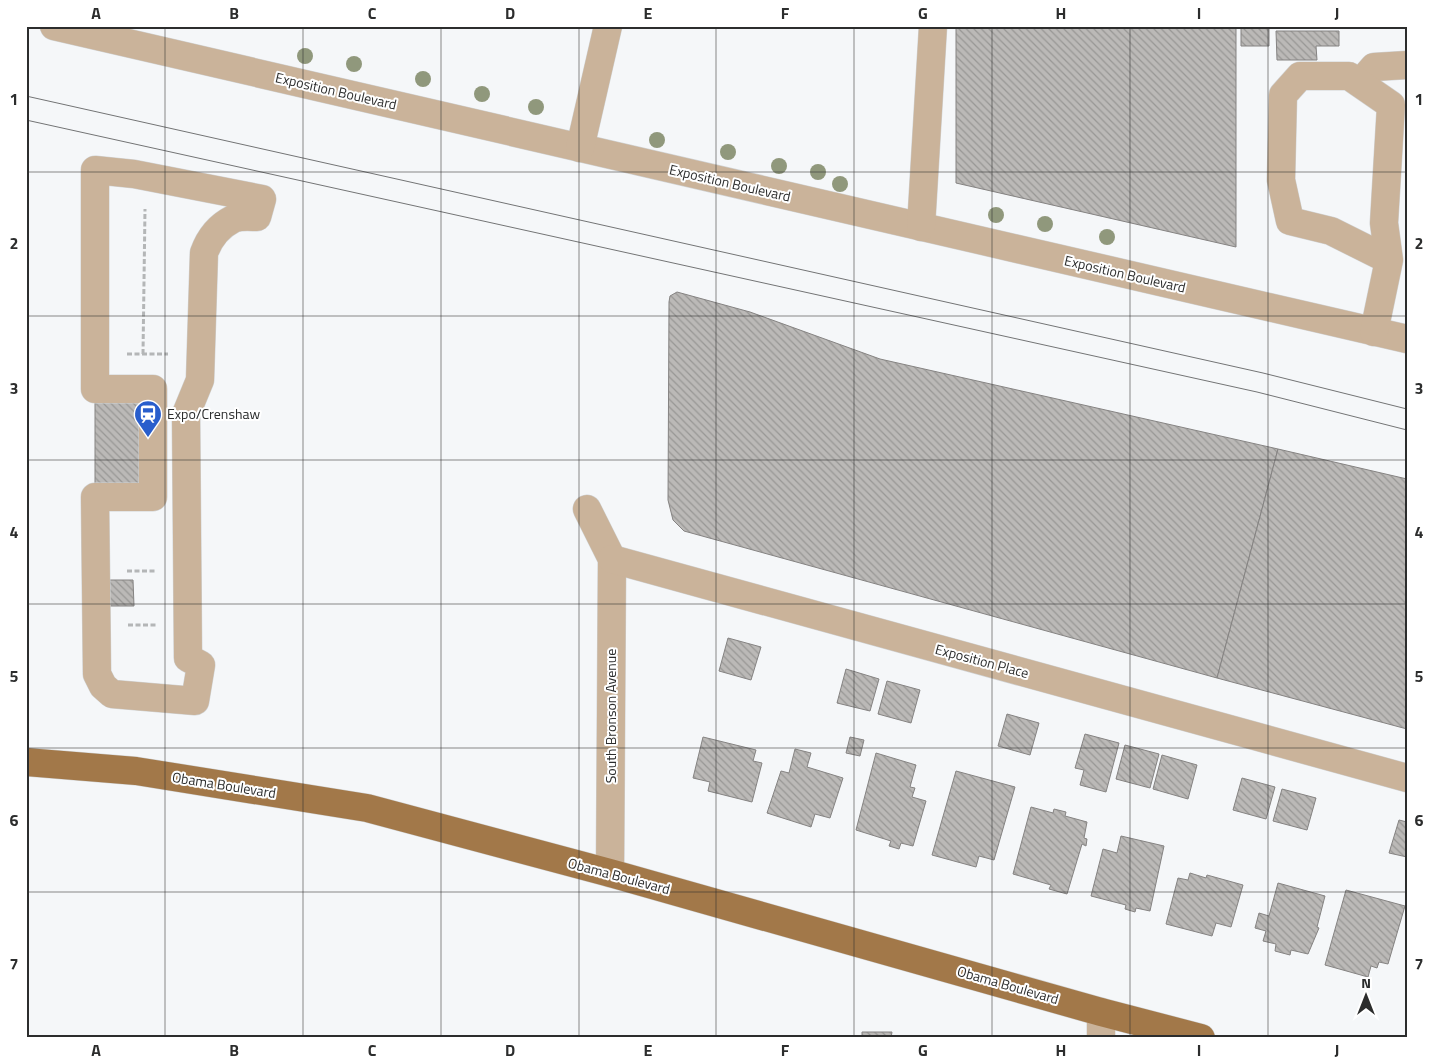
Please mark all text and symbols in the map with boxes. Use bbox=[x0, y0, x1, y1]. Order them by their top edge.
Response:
text: A bbox=[91, 1, 101, 25]
text: B bbox=[229, 1, 239, 25]
text: C bbox=[368, 1, 377, 25]
text: D bbox=[505, 1, 515, 25]
text: E bbox=[644, 1, 653, 25]
text: F bbox=[781, 1, 790, 25]
text: G bbox=[918, 1, 928, 25]
text: H bbox=[1056, 1, 1066, 25]
text: I bbox=[1197, 1, 1201, 25]
text: J bbox=[1335, 1, 1339, 25]
street label: Exposition Boulevard bbox=[273, 66, 399, 115]
text: 1 bbox=[10, 87, 18, 111]
text: 1 bbox=[1415, 87, 1423, 111]
street label: Exposition Boulevard bbox=[667, 158, 793, 207]
text: 2 bbox=[10, 231, 18, 255]
text: 2 bbox=[1415, 231, 1423, 255]
street label: Exposition Boulevard bbox=[1062, 249, 1188, 298]
text: 3 bbox=[10, 376, 18, 400]
text: 3 bbox=[1415, 376, 1423, 400]
station icon: Expo/Crenshaw bbox=[133, 399, 163, 438]
place label: Expo/Crenshaw bbox=[167, 403, 260, 424]
text: 4 bbox=[10, 520, 19, 544]
text: 4 bbox=[1415, 520, 1424, 544]
street label: Exposition Place bbox=[933, 638, 1031, 683]
street label: South Bronson Avenue bbox=[600, 649, 621, 783]
text: 5 bbox=[10, 664, 19, 688]
text: 5 bbox=[1415, 664, 1424, 688]
street label: Obama Boulevard bbox=[171, 766, 277, 803]
text: 6 bbox=[10, 808, 19, 832]
text: 6 bbox=[1415, 808, 1424, 832]
street label: Obama Boulevard bbox=[566, 852, 672, 899]
text: 7 bbox=[10, 952, 18, 976]
text: 7 bbox=[1415, 952, 1423, 976]
street label: Obama Boulevard bbox=[955, 960, 1061, 1009]
north arrow bbox=[1340, 972, 1390, 1022]
text: N bbox=[1361, 972, 1371, 993]
text: A bbox=[91, 1038, 101, 1062]
text: B bbox=[229, 1038, 239, 1062]
text: C bbox=[368, 1038, 377, 1062]
text: D bbox=[505, 1038, 515, 1062]
text: E bbox=[644, 1038, 653, 1062]
text: F bbox=[781, 1038, 790, 1062]
text: G bbox=[918, 1038, 928, 1062]
text: H bbox=[1056, 1038, 1066, 1062]
text: I bbox=[1197, 1038, 1201, 1062]
text: J bbox=[1335, 1038, 1339, 1062]

